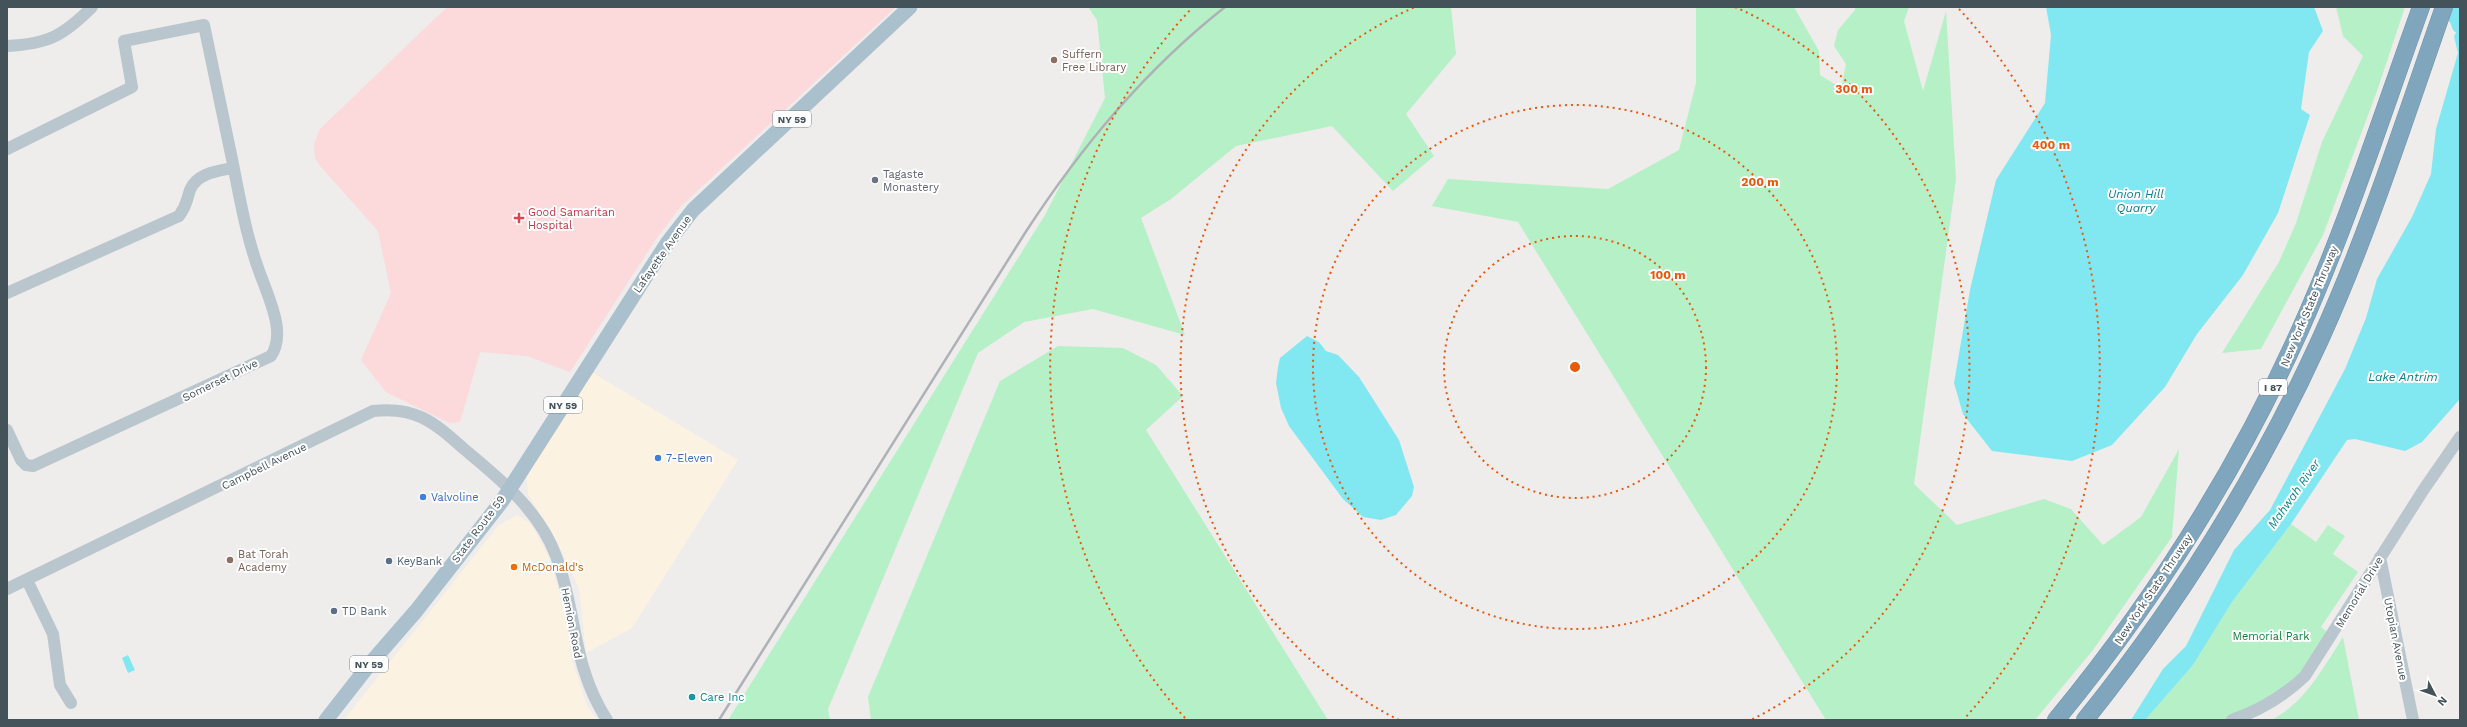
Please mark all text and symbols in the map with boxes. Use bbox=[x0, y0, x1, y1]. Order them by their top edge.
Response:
place label: Suffern Free Library bbox=[1062, 48, 1126, 74]
marker: Suffern Free Library bbox=[1049, 55, 1059, 65]
text: 300 m bbox=[1835, 82, 1873, 96]
road number: NY 59 bbox=[773, 111, 811, 127]
text: 400 m bbox=[2032, 138, 2070, 152]
place label: Tagaste Monastery bbox=[883, 168, 939, 194]
marker: Tagaste Monastery bbox=[870, 175, 880, 185]
text: 200 m bbox=[1741, 175, 1779, 189]
water label: Union Hill Quarry bbox=[2108, 187, 2164, 215]
place label: Good Samaritan Hospital bbox=[528, 206, 615, 232]
marker: Good Samaritan Hospital bbox=[513, 212, 525, 224]
street label: Lafayette Avenue bbox=[631, 213, 694, 296]
street label: New York State Thruway bbox=[2278, 244, 2341, 369]
text: 100 m bbox=[1650, 268, 1686, 282]
street label: Somerset Drive bbox=[180, 357, 260, 404]
centre of rings bbox=[1568, 360, 1582, 374]
water label: Lake Antrim bbox=[2368, 370, 2438, 384]
road number: I 87 bbox=[2259, 379, 2287, 395]
road number: NY 59 bbox=[544, 397, 582, 413]
street label: Campbell Avenue bbox=[220, 440, 309, 493]
place label: 7-Eleven bbox=[666, 452, 713, 465]
marker: 7-Eleven bbox=[653, 453, 663, 463]
water label: Mahwah River bbox=[2265, 456, 2324, 531]
place label: Valvoline bbox=[431, 491, 479, 504]
marker: Valvoline bbox=[418, 492, 428, 502]
street label: State Route 59 bbox=[449, 493, 508, 565]
street label: New York State Thruway bbox=[2112, 531, 2195, 647]
place label: Bat Torah Academy bbox=[238, 548, 289, 574]
street label: Memorial Drive bbox=[2333, 554, 2386, 630]
marker: Bat Torah Academy bbox=[225, 555, 235, 565]
place label: KeyBank bbox=[397, 555, 442, 568]
marker: KeyBank bbox=[384, 556, 394, 566]
place label: McDonald's bbox=[522, 561, 584, 574]
marker: McDonald's bbox=[509, 562, 519, 572]
street label: Hemion Road bbox=[558, 587, 585, 660]
street label: Utopian Avenue bbox=[2381, 597, 2410, 682]
place label: TD Bank bbox=[342, 605, 387, 618]
marker: TD Bank bbox=[329, 606, 339, 616]
park label: Memorial Park bbox=[2233, 630, 2309, 643]
road number: NY 59 bbox=[350, 656, 388, 672]
north arrow bbox=[2415, 675, 2455, 715]
place label: Care Inc bbox=[700, 691, 744, 704]
marker: Care Inc bbox=[687, 692, 697, 702]
text: N bbox=[2435, 694, 2450, 709]

